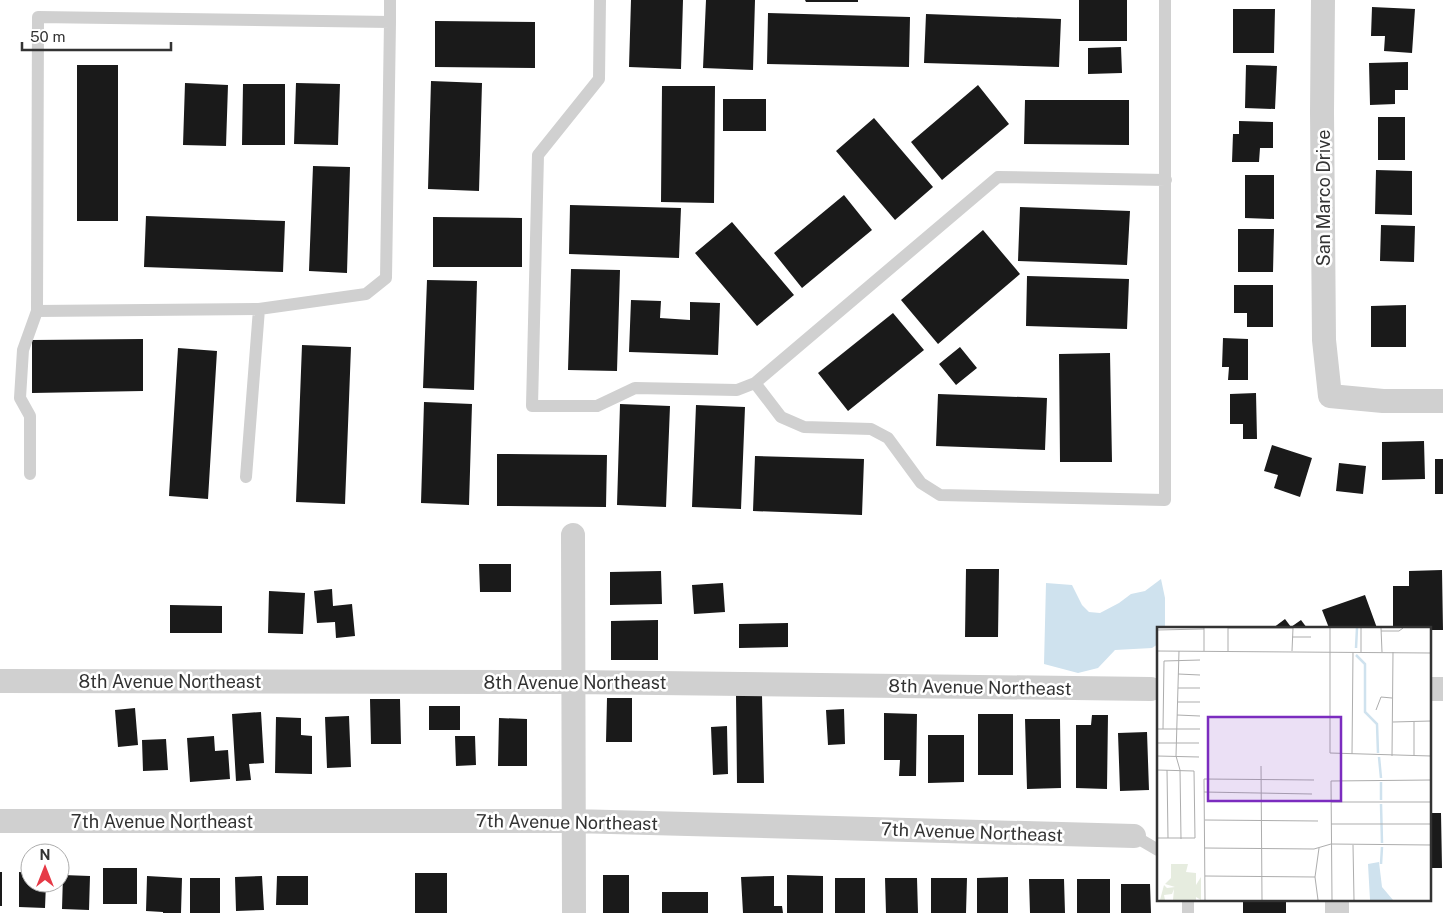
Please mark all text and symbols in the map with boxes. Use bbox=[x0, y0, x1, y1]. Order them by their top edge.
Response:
scale bar bbox=[22, 20, 171, 52]
text: 50 m bbox=[30, 28, 65, 45]
street label: San Marco Drive bbox=[1313, 130, 1334, 266]
inset map bbox=[1157, 627, 1430, 900]
street label: 8th Avenue Northeast bbox=[78, 671, 262, 692]
street label: 8th Avenue Northeast bbox=[483, 672, 667, 693]
street label: 8th Avenue Northeast bbox=[888, 675, 1072, 699]
street label: 7th Avenue Northeast bbox=[476, 810, 658, 834]
street label: 7th Avenue Northeast bbox=[71, 811, 253, 832]
street label: 7th Avenue Northeast bbox=[881, 818, 1063, 846]
north arrow bbox=[20, 843, 70, 893]
text: N bbox=[40, 847, 50, 863]

